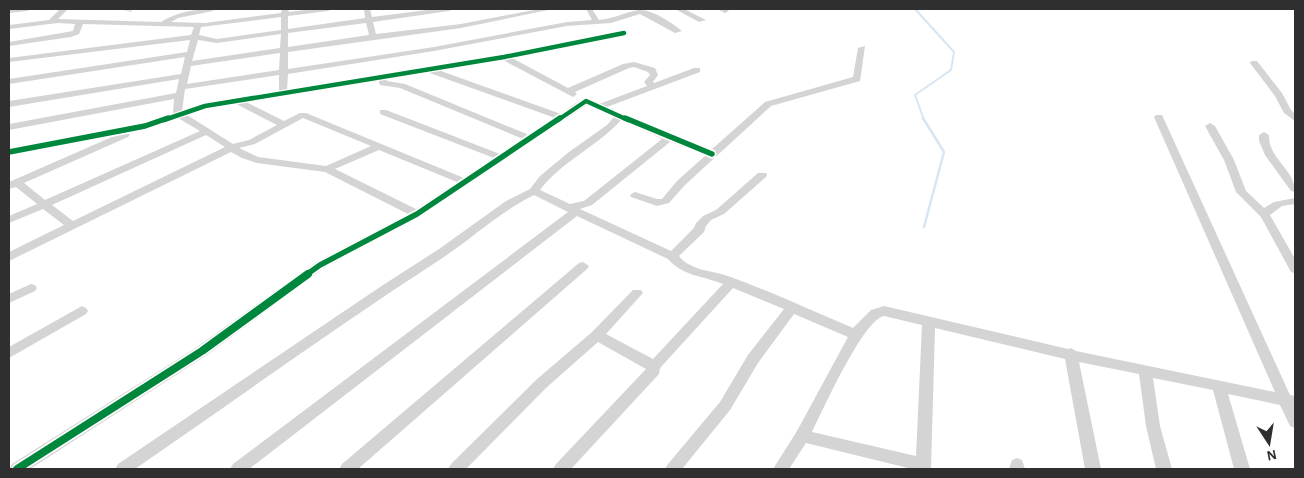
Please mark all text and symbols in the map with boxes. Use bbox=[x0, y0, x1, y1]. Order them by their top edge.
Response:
north arrow bbox=[1244, 418, 1294, 468]
text: N bbox=[1265, 447, 1278, 463]

